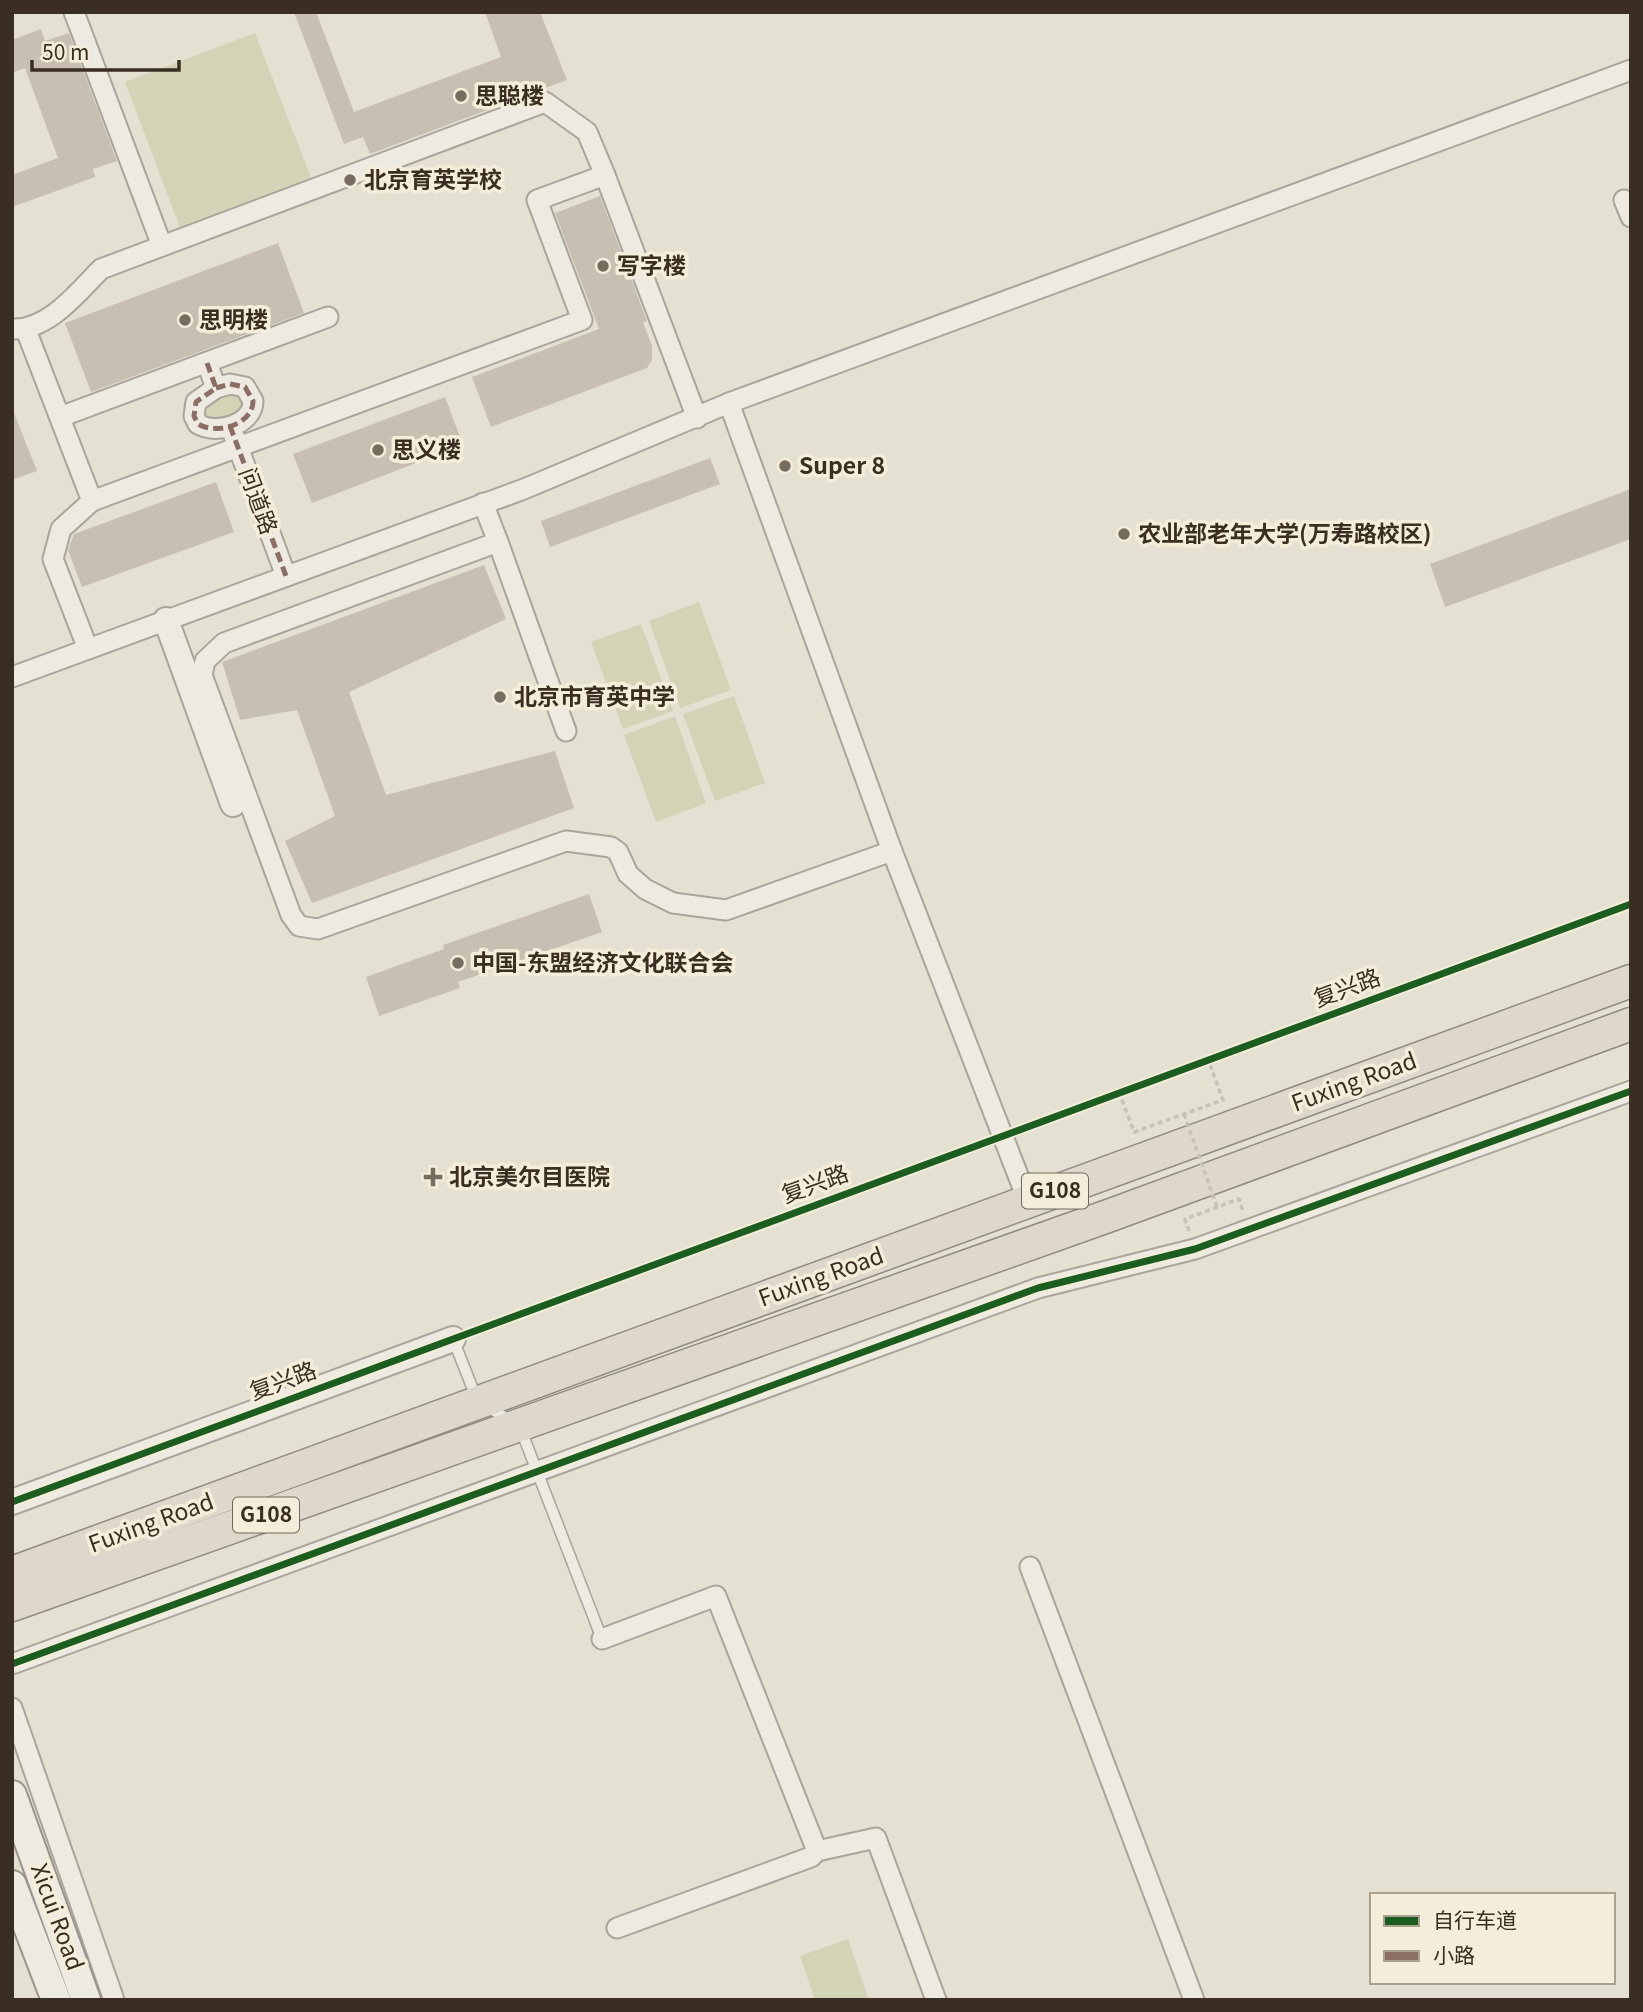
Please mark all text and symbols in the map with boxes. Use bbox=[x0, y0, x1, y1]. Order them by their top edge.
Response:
scale bar bbox=[32, 28, 178, 72]
text: 50 m bbox=[42, 36, 89, 66]
place label: 思聪楼 bbox=[475, 77, 544, 111]
marker: 思聪楼 bbox=[453, 88, 469, 104]
place label: 北京育英学校 bbox=[364, 161, 502, 195]
marker: 北京育英学校 bbox=[342, 172, 358, 188]
place label: 写字楼 bbox=[617, 247, 686, 281]
marker: 写字楼 bbox=[595, 258, 611, 274]
place label: 思明楼 bbox=[199, 301, 268, 335]
marker: 思明楼 bbox=[177, 312, 193, 328]
place label: 思义楼 bbox=[392, 431, 461, 465]
marker: 思义楼 bbox=[370, 442, 386, 458]
place label: Super 8 bbox=[799, 447, 885, 481]
marker: Super 8 bbox=[777, 458, 793, 474]
street label: 问道路 bbox=[232, 462, 288, 539]
place label: 农业部老年大学(万寿路校区) bbox=[1138, 515, 1431, 549]
marker: 农业部老年大学(万寿路校区) bbox=[1116, 526, 1132, 542]
place label: 北京市育英中学 bbox=[514, 678, 675, 712]
marker: 北京市育英中学 bbox=[492, 689, 508, 705]
place label: 中国-东盟经济文化联合会 bbox=[472, 944, 734, 978]
marker: 中国-东盟经济文化联合会 bbox=[450, 955, 466, 971]
street label: 复兴路 bbox=[1308, 958, 1385, 1014]
street label: Fuxing Road bbox=[1286, 1042, 1421, 1119]
street label: 复兴路 bbox=[776, 1154, 853, 1210]
place label: 北京美尔目医院 bbox=[449, 1158, 610, 1192]
marker: 北京美尔目医院 bbox=[423, 1167, 443, 1187]
road number: G108 bbox=[1022, 1174, 1088, 1208]
street label: Fuxing Road bbox=[753, 1237, 888, 1314]
street label: 复兴路 bbox=[244, 1351, 321, 1407]
street label: Fuxing Road bbox=[83, 1483, 218, 1560]
road number: G108 bbox=[233, 1498, 299, 1532]
street label: Xicui Road bbox=[24, 1858, 94, 1975]
legend bbox=[1370, 1893, 1615, 1984]
text: 自行车道 bbox=[1433, 1904, 1517, 1934]
text: 小路 bbox=[1433, 1939, 1475, 1969]

